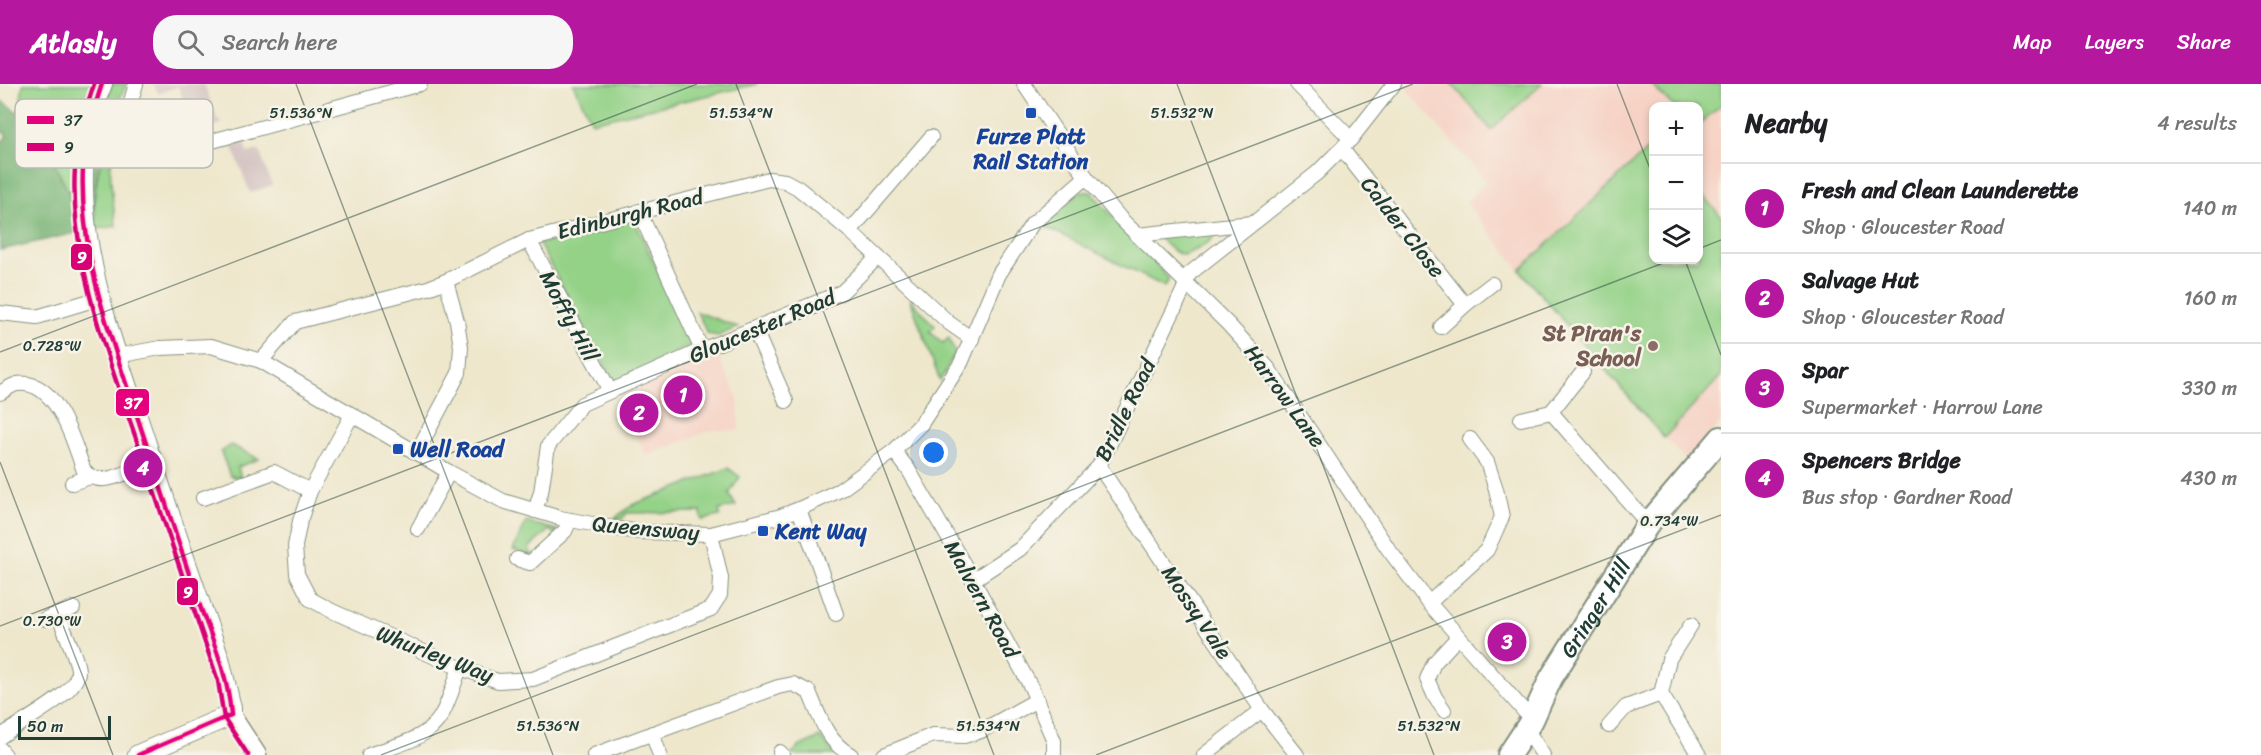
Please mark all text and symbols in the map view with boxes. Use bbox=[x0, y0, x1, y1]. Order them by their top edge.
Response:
search box bbox=[153, 15, 573, 69]
text: Atlasly bbox=[30, 18, 117, 67]
text: Search here bbox=[222, 23, 338, 62]
text: Map bbox=[2013, 23, 2052, 61]
text: Layers bbox=[2085, 23, 2144, 61]
text: Share bbox=[2177, 23, 2231, 61]
icon: search bbox=[174, 26, 207, 59]
legend bbox=[15, 99, 213, 168]
text: 51.536°N bbox=[270, 100, 333, 126]
text: 51.534°N bbox=[709, 100, 773, 126]
text: 51.532°N bbox=[1150, 100, 1214, 126]
text: Nearby bbox=[1745, 100, 1827, 146]
map controls bbox=[1649, 102, 1703, 264]
button: + bbox=[1649, 102, 1703, 156]
text: 37 bbox=[64, 106, 83, 135]
marker: Furze Platt Rail Station bbox=[1024, 106, 1038, 120]
text: 4 results bbox=[2157, 106, 2237, 141]
place label: Furze Platt Rail Station bbox=[973, 117, 1089, 181]
text: 9 bbox=[64, 133, 74, 162]
button: − bbox=[1649, 156, 1703, 210]
street label: Calder Close bbox=[1350, 167, 1456, 287]
text: Fresh and Clean Launderette bbox=[1802, 171, 2078, 210]
street label: Edinburgh Road bbox=[553, 177, 709, 251]
text: 1 bbox=[1760, 191, 1769, 226]
text: 140 m bbox=[2183, 191, 2237, 226]
button: layers bbox=[1649, 210, 1703, 264]
text: Shop · Gloucester Road bbox=[1802, 210, 2004, 245]
line badge: 9 bbox=[70, 243, 93, 271]
text: 9 bbox=[77, 243, 87, 272]
text: Salvage Hut bbox=[1802, 261, 1919, 300]
street label: Moffy Hill bbox=[528, 263, 610, 370]
street label: Gloucester Road bbox=[682, 277, 843, 375]
text: 2 bbox=[1759, 281, 1770, 316]
text: 160 m bbox=[2184, 281, 2237, 316]
text: Shop · Gloucester Road bbox=[1802, 300, 2004, 335]
place label: St Piran's School bbox=[1541, 314, 1642, 378]
text: 0.728°W bbox=[23, 333, 82, 359]
street label: Harrow Lane bbox=[1234, 336, 1336, 456]
marker: St Piran's School bbox=[1646, 339, 1660, 353]
street label: Bridle Road bbox=[1083, 350, 1167, 468]
text: Spar bbox=[1802, 351, 1848, 390]
text: 3 bbox=[1759, 371, 1770, 406]
text: 330 m bbox=[2182, 371, 2237, 406]
pin: 1 bbox=[664, 372, 702, 418]
line badge: 37 bbox=[115, 388, 150, 417]
text: 37 bbox=[123, 389, 144, 418]
pin: 2 bbox=[620, 390, 658, 436]
text: Supermarket · Harrow Lane bbox=[1802, 390, 2043, 425]
place label: Well Road bbox=[410, 430, 506, 469]
your location bbox=[919, 438, 948, 467]
text: Spencers Bridge bbox=[1802, 441, 1961, 480]
marker: Well Road bbox=[391, 442, 405, 456]
pin: 4 bbox=[124, 446, 162, 490]
text: 4 bbox=[1758, 461, 1771, 496]
text: 430 m bbox=[2180, 461, 2237, 496]
text: Bus stop · Gardner Road bbox=[1802, 480, 2012, 515]
street label: Queensway bbox=[591, 504, 702, 552]
text: 0.734°W bbox=[1640, 508, 1699, 534]
place label: Kent Way bbox=[774, 512, 867, 551]
marker: Kent Way bbox=[756, 524, 770, 538]
street label: Malvern Road bbox=[933, 533, 1031, 667]
street label: Gringer Hill bbox=[1549, 549, 1642, 666]
street label: Mossy Vale bbox=[1151, 557, 1243, 668]
line badge: 9 bbox=[176, 577, 199, 606]
text: 9 bbox=[183, 578, 193, 607]
text: 0.730°W bbox=[23, 608, 82, 634]
street label: Whurley Way bbox=[370, 614, 500, 695]
pin: 3 bbox=[1488, 620, 1526, 664]
text: 50 m bbox=[27, 712, 63, 741]
scale bar bbox=[18, 713, 111, 740]
text: 51.536°N bbox=[517, 713, 580, 739]
text: 51.534°N bbox=[956, 713, 1020, 739]
text: 51.532°N bbox=[1397, 713, 1461, 739]

